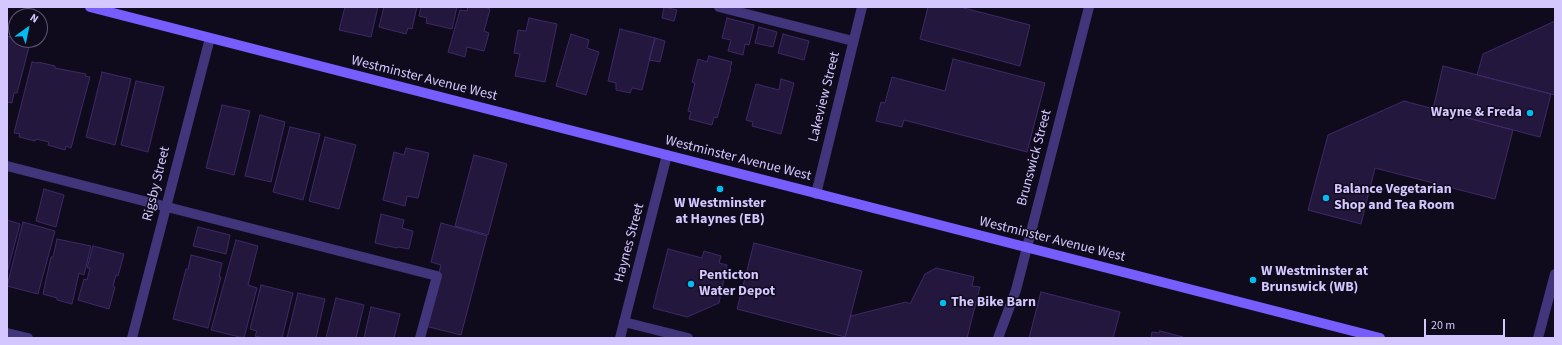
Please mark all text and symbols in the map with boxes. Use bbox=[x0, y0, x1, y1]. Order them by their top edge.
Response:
north arrow bbox=[8, 8, 48, 48]
text: N bbox=[27, 10, 41, 27]
street label: Lakeview Street bbox=[806, 50, 844, 144]
street label: Westminster Avenue West bbox=[349, 53, 499, 105]
place label: Wayne & Freda bbox=[1431, 105, 1522, 121]
street label: Brunswick Street bbox=[1014, 108, 1056, 208]
marker: Wayne & Freda bbox=[1525, 108, 1535, 118]
street label: Westminster Avenue West bbox=[663, 133, 813, 185]
street label: Rigsby Street bbox=[140, 145, 174, 223]
place label: Balance Vegetarian Shop and Tea Room bbox=[1334, 182, 1455, 214]
marker: W Westminster at Haynes (EB) bbox=[715, 184, 725, 194]
marker: Balance Vegetarian Shop and Tea Room bbox=[1321, 193, 1331, 203]
place label: W Westminster at Haynes (EB) bbox=[674, 196, 766, 228]
street label: Haynes Street bbox=[611, 202, 649, 284]
street label: Westminster Avenue West bbox=[977, 214, 1127, 266]
place label: W Westminster at Brunswick (WB) bbox=[1261, 264, 1368, 296]
place label: Penticton Water Depot bbox=[699, 268, 775, 300]
marker: W Westminster at Brunswick (WB) bbox=[1248, 275, 1258, 285]
marker: Penticton Water Depot bbox=[686, 279, 696, 289]
place label: The Bike Barn bbox=[951, 295, 1036, 311]
marker: The Bike Barn bbox=[938, 298, 948, 308]
scale bar bbox=[1426, 311, 1507, 337]
text: 20 m bbox=[1431, 317, 1455, 334]

